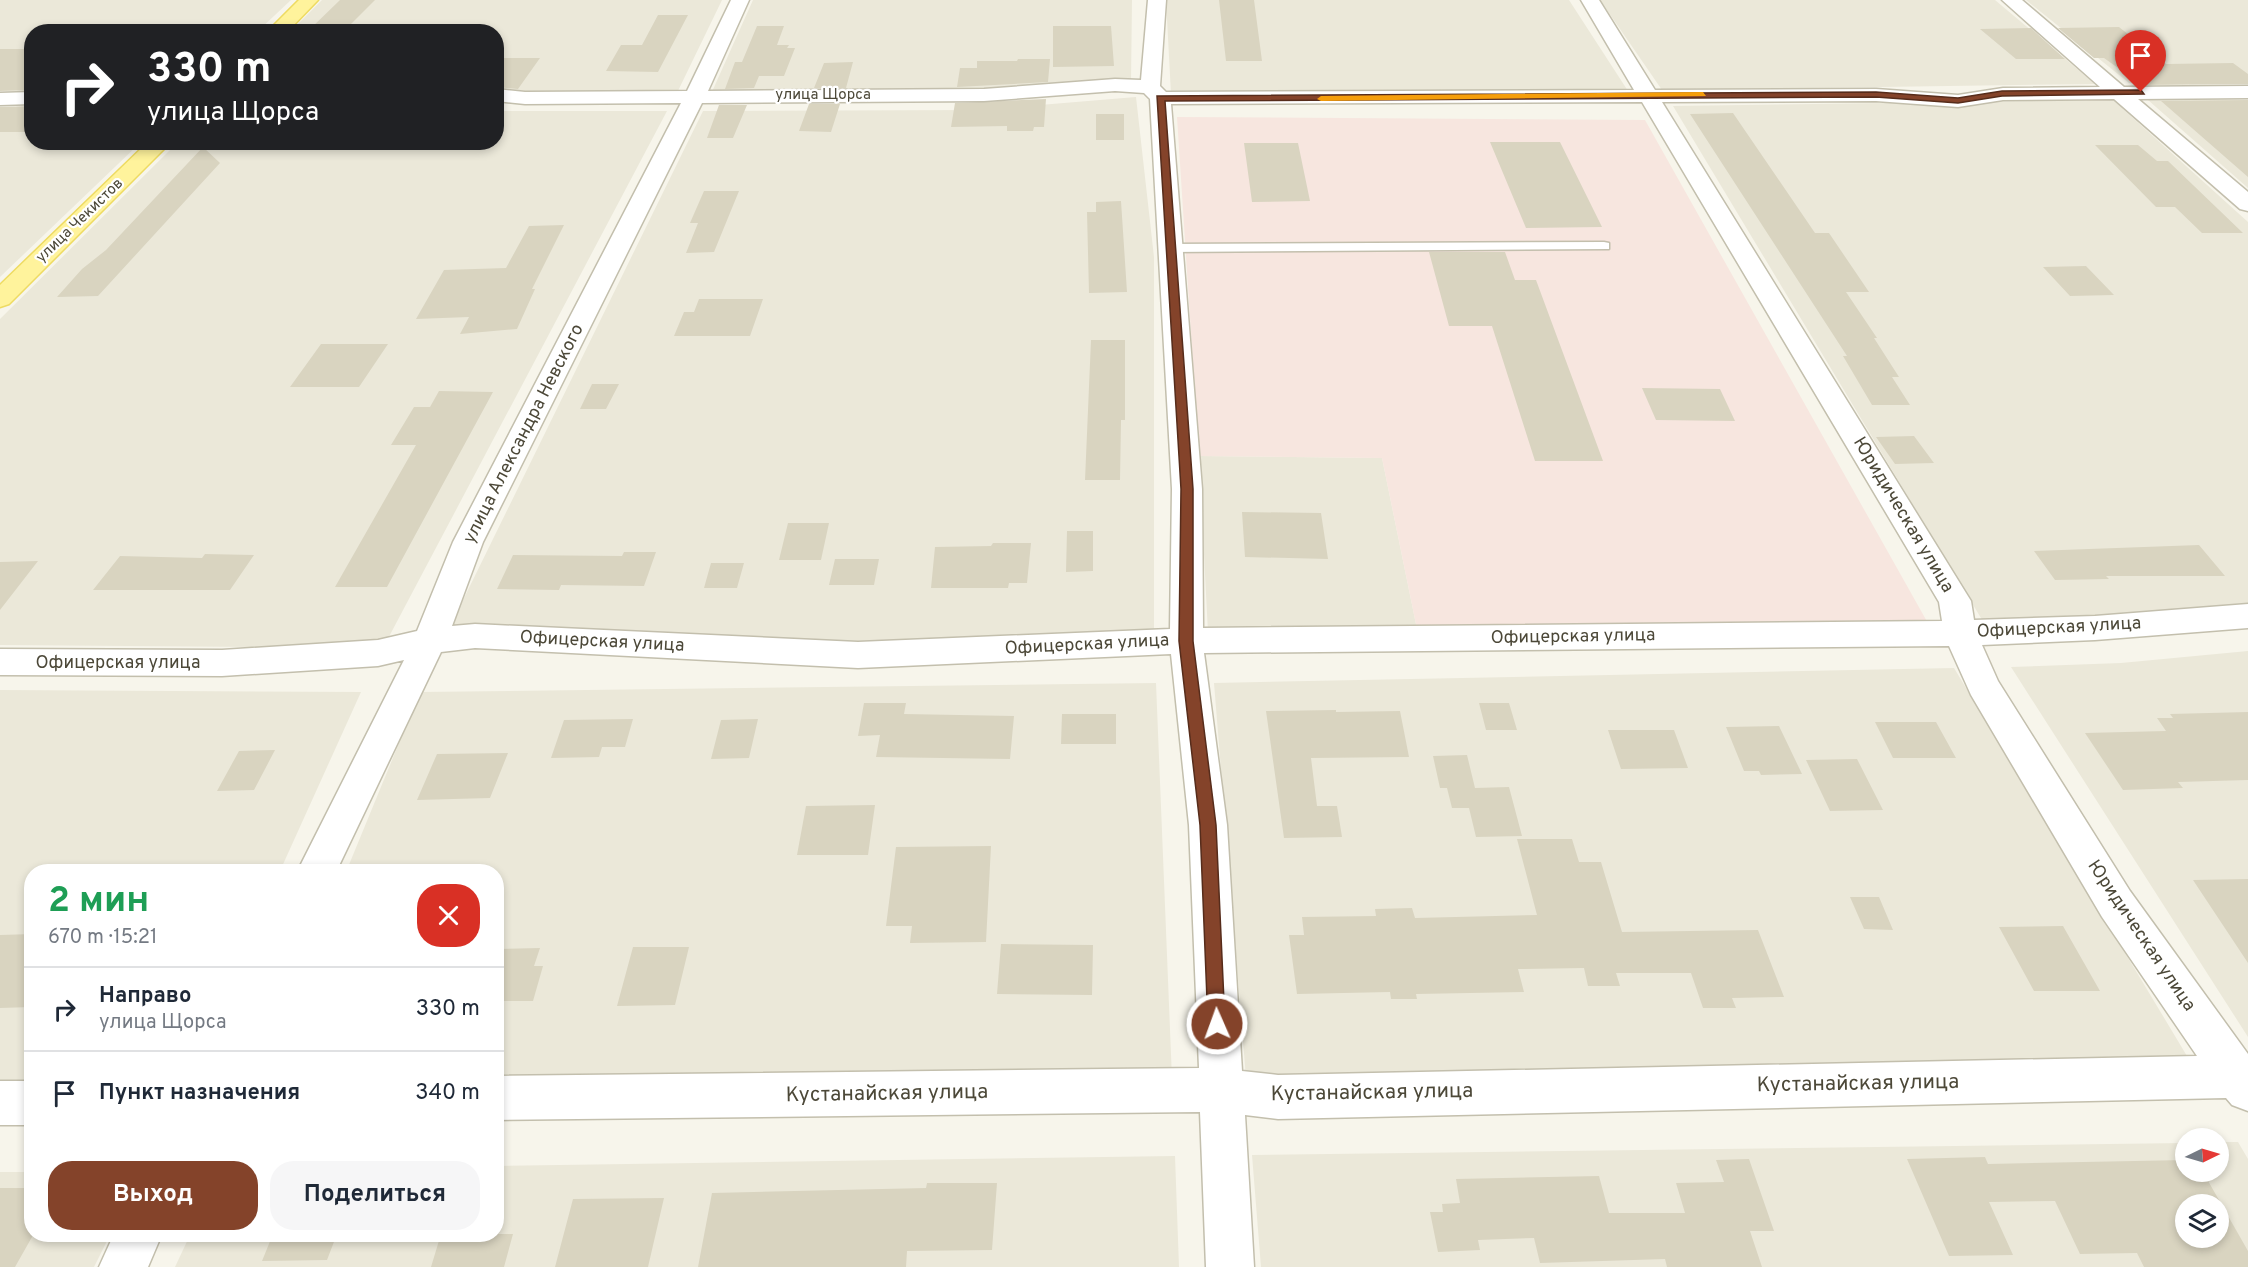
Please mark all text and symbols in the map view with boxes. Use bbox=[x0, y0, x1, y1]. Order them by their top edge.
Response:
pin bbox=[2115, 30, 2166, 92]
icon: arrive bbox=[2124, 39, 2157, 72]
text: 330 m bbox=[147, 44, 272, 97]
icon: right bbox=[48, 48, 126, 126]
street label: улица Щорса bbox=[775, 86, 871, 105]
text: улица Щорса bbox=[147, 96, 319, 130]
street label: улица Чекистов bbox=[32, 175, 128, 267]
street label: улица Александра Невского bbox=[458, 320, 590, 548]
street label: Юридическая улица bbox=[1847, 433, 1959, 597]
street label: Офицерская улица bbox=[1976, 612, 2142, 644]
street label: Офицерская улица bbox=[1490, 624, 1656, 650]
street label: Офицерская улица bbox=[519, 626, 685, 658]
street label: Офицерская улица bbox=[1004, 629, 1170, 661]
street label: Офицерская улица bbox=[36, 652, 200, 675]
street label: Юридическая улица bbox=[2082, 856, 2200, 1016]
text: 2 мин bbox=[48, 879, 149, 925]
button: close bbox=[417, 884, 480, 947]
text: 670 m · 15:21 bbox=[48, 925, 157, 951]
text: Направо bbox=[99, 983, 191, 1010]
position arrow bbox=[1185, 992, 1249, 1056]
icon: right bbox=[48, 993, 81, 1026]
text: 330 m bbox=[416, 996, 480, 1023]
text: улица Щорса bbox=[99, 1010, 227, 1036]
street label: Кустанайская улица bbox=[1756, 1069, 1960, 1099]
icon: arrive bbox=[48, 1077, 81, 1110]
street label: Кустанайская улица bbox=[1270, 1078, 1474, 1108]
street label: Кустанайская улица bbox=[785, 1079, 989, 1109]
text: Пункт назначения bbox=[99, 1080, 300, 1107]
text: 340 m bbox=[415, 1080, 480, 1107]
north arrow bbox=[2175, 1128, 2229, 1182]
map controls bbox=[2175, 1128, 2229, 1248]
button: Выход bbox=[48, 1161, 258, 1230]
button: Поделиться bbox=[270, 1161, 480, 1230]
button: layers bbox=[2175, 1194, 2229, 1248]

